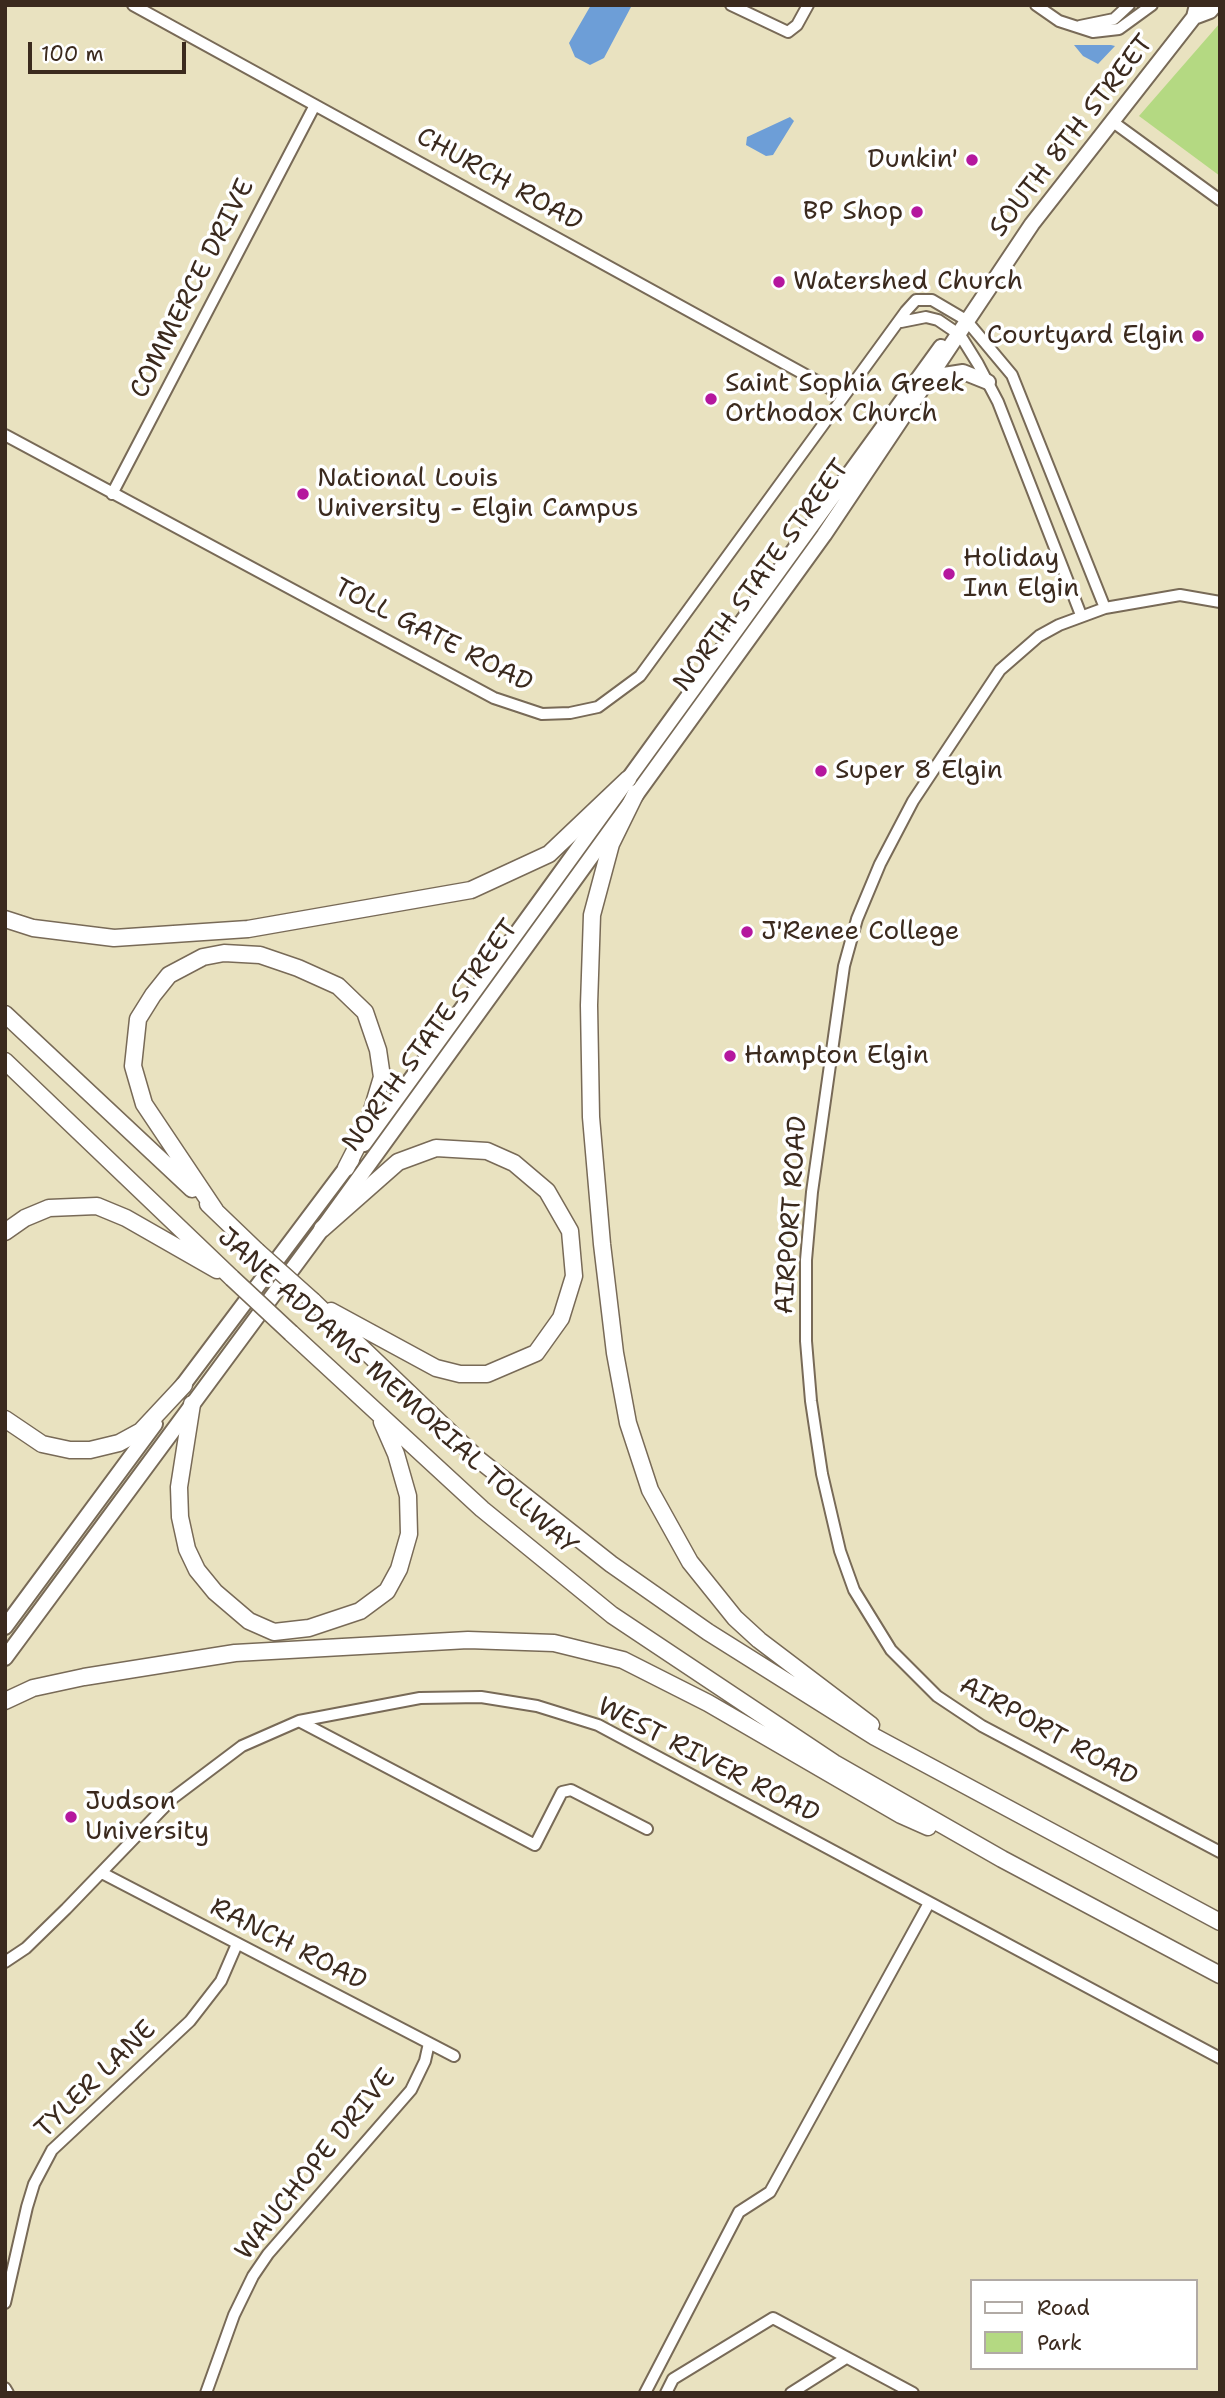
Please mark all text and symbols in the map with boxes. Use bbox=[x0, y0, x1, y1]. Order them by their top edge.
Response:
scale bar bbox=[32, 28, 189, 72]
street label: SOUTH 8TH STREET bbox=[983, 29, 1161, 243]
text: 100 m bbox=[41, 40, 104, 68]
street label: CHURCH ROAD bbox=[410, 121, 588, 239]
place label: Dunkin' bbox=[868, 144, 958, 176]
marker: Dunkin' bbox=[964, 152, 980, 168]
street label: COMMERCE DRIVE bbox=[124, 174, 262, 404]
place label: BP Shop bbox=[803, 196, 903, 228]
marker: BP Shop bbox=[909, 204, 925, 220]
place label: Watershed Church bbox=[793, 266, 1023, 298]
marker: Watershed Church bbox=[771, 274, 787, 290]
place label: Courtyard Elgin bbox=[987, 320, 1184, 352]
marker: Courtyard Elgin bbox=[1190, 328, 1206, 344]
place label: Saint Sophia Greek Orthodox Church bbox=[725, 368, 965, 430]
marker: Saint Sophia Greek Orthodox Church bbox=[703, 391, 719, 407]
street label: NORTH STATE STREET bbox=[667, 454, 857, 698]
place label: National Louis University - Elgin Campus bbox=[317, 463, 639, 524]
marker: National Louis University - Elgin Campus bbox=[295, 486, 311, 502]
place label: Holiday Inn Elgin bbox=[963, 543, 1079, 604]
marker: Holiday Inn Elgin bbox=[941, 566, 957, 582]
street label: TOLL GATE ROAD bbox=[329, 572, 537, 700]
place label: Super 8 Elgin bbox=[835, 755, 1003, 787]
marker: Super 8 Elgin bbox=[813, 763, 829, 779]
street label: NORTH STATE STREET bbox=[336, 914, 526, 1158]
place label: J'Renee College bbox=[761, 916, 959, 948]
marker: J'Renee College bbox=[739, 924, 755, 940]
place label: Hampton Elgin bbox=[744, 1040, 929, 1072]
marker: Hampton Elgin bbox=[722, 1048, 738, 1064]
street label: AIRPORT ROAD bbox=[770, 1115, 814, 1315]
street label: JANE ADDAMS MEMORIAL TOLLWAY bbox=[210, 1222, 584, 1562]
street label: AIRPORT ROAD bbox=[953, 1670, 1143, 1794]
street label: WEST RIVER ROAD bbox=[592, 1692, 824, 1830]
place label: Judson University bbox=[85, 1786, 209, 1848]
marker: Judson University bbox=[63, 1809, 79, 1825]
street label: RANCH ROAD bbox=[204, 1892, 372, 1998]
street label: TYLER LANE bbox=[29, 2015, 163, 2145]
street label: WAUCHOPE DRIVE bbox=[229, 2063, 403, 2267]
legend bbox=[970, 2279, 1197, 2370]
text: Road bbox=[1037, 2294, 1090, 2322]
text: Park bbox=[1037, 2329, 1082, 2357]

